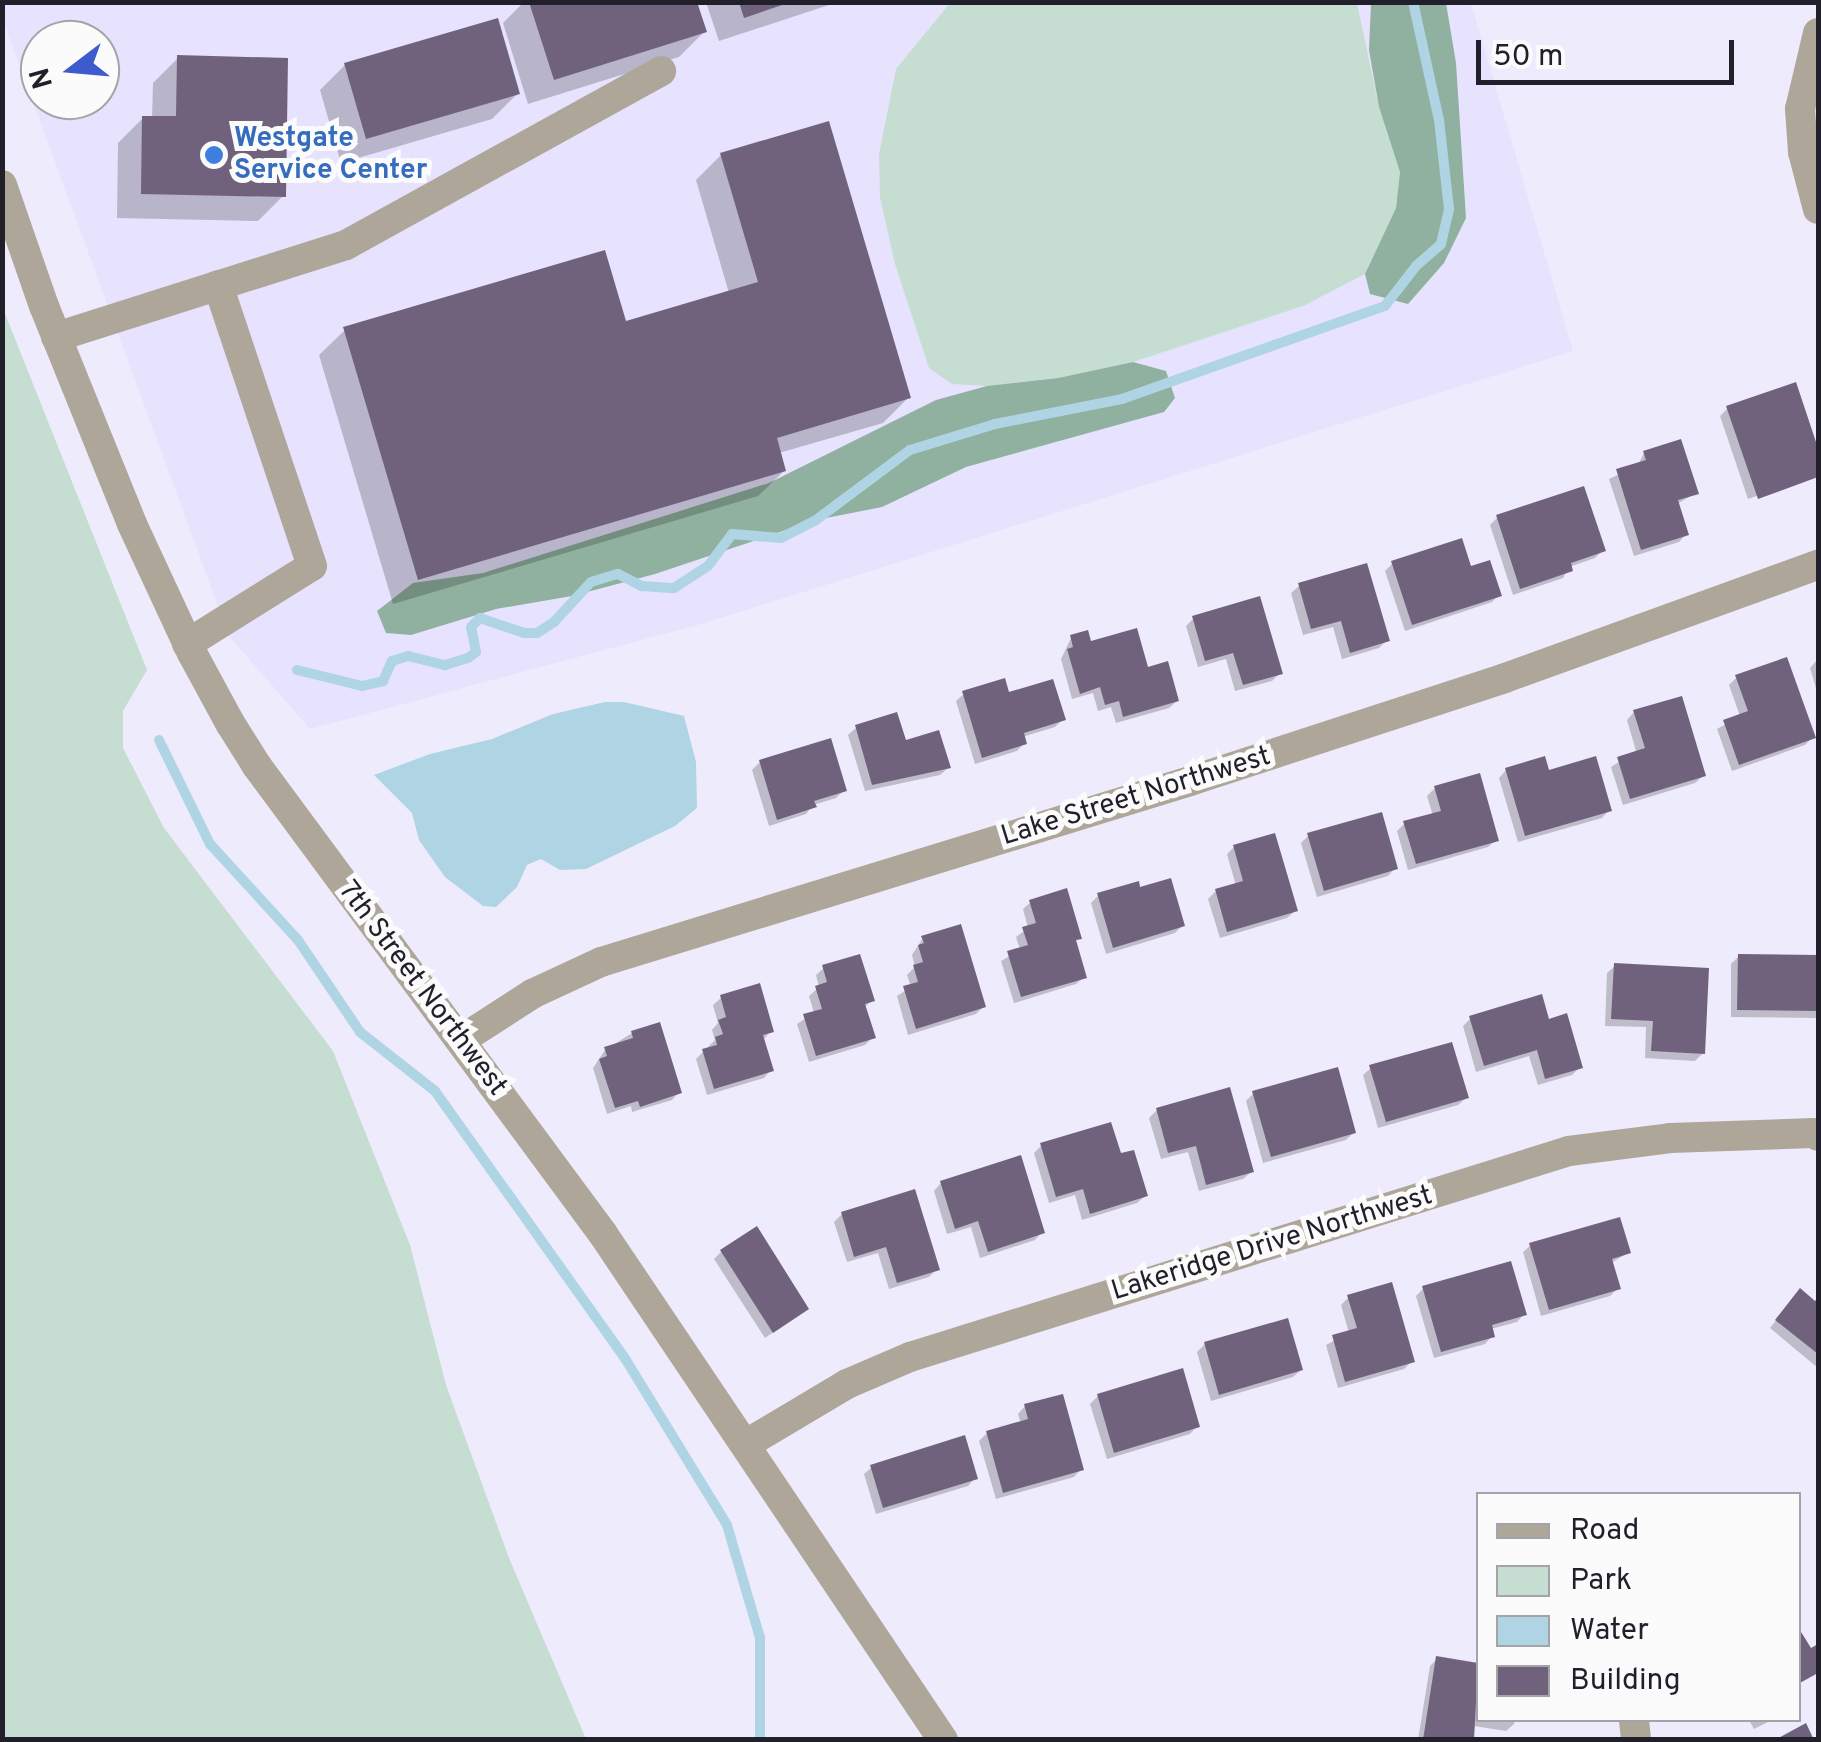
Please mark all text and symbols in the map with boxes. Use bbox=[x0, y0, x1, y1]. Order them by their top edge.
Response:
north arrow bbox=[20, 20, 120, 120]
scale bar bbox=[1481, 20, 1738, 82]
text: 50 m bbox=[1493, 39, 1563, 76]
text: N bbox=[23, 63, 63, 92]
place label: Westgate Service Center bbox=[234, 122, 427, 188]
marker: Westgate Service Center bbox=[203, 144, 225, 166]
street label: Lake Street Northwest bbox=[997, 740, 1275, 854]
street label: 7th Street Northwest bbox=[330, 875, 514, 1103]
street label: Lakeridge Drive Northwest bbox=[1108, 1179, 1436, 1309]
legend bbox=[1476, 1492, 1801, 1722]
text: Road bbox=[1570, 1513, 1639, 1550]
text: Park bbox=[1570, 1563, 1632, 1600]
text: Water bbox=[1570, 1613, 1649, 1650]
text: Building bbox=[1570, 1663, 1681, 1700]

